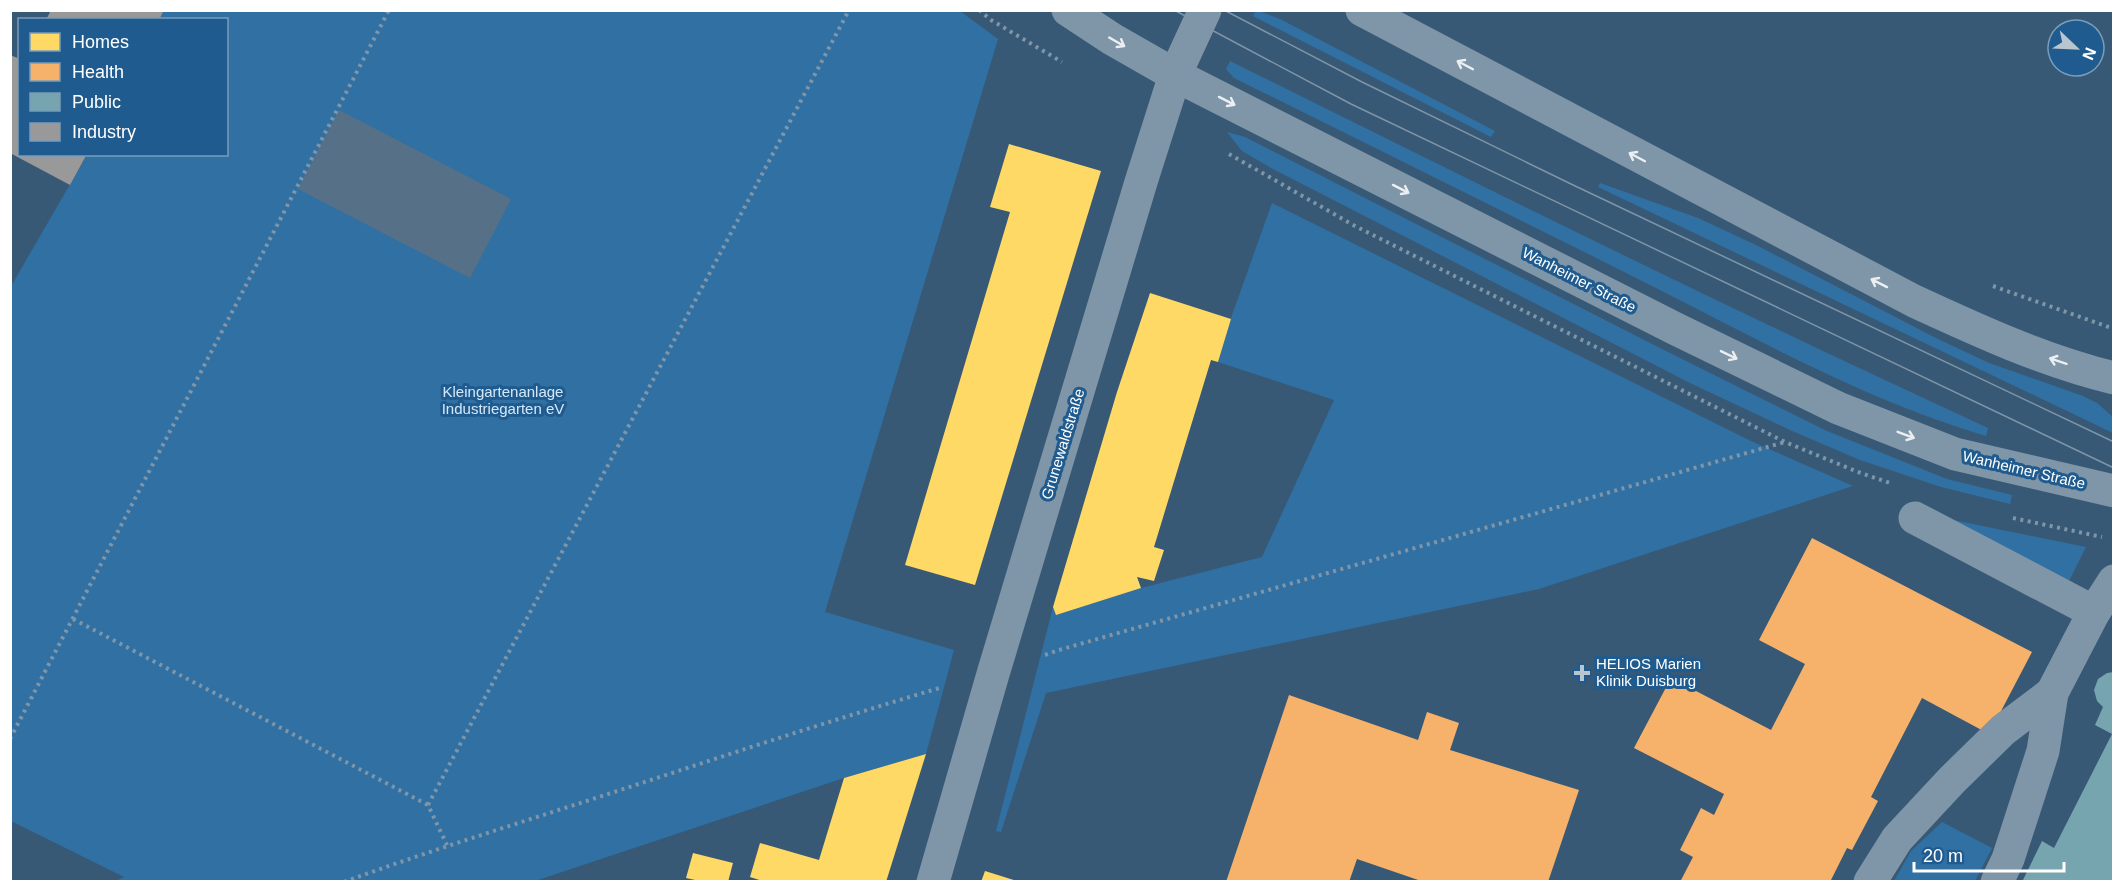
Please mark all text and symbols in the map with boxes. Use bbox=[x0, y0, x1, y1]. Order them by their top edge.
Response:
legend bbox=[18, 18, 228, 156]
north arrow bbox=[2046, 18, 2106, 78]
text: Homes bbox=[72, 32, 129, 52]
one-way arrow bbox=[1108, 36, 1125, 48]
text: N bbox=[2079, 45, 2099, 62]
one-way arrow bbox=[1457, 59, 1474, 71]
text: Health bbox=[72, 62, 124, 82]
text: Public bbox=[72, 92, 121, 112]
one-way arrow bbox=[1218, 95, 1235, 107]
text: Industry bbox=[72, 122, 136, 142]
one-way arrow bbox=[1629, 151, 1646, 163]
one-way arrow bbox=[1392, 184, 1410, 196]
street label: Wanheimer Straße bbox=[1520, 244, 1639, 316]
one-way arrow bbox=[1871, 277, 1888, 289]
one-way arrow bbox=[1719, 350, 1737, 361]
one-way arrow bbox=[2049, 355, 2067, 366]
park label: Kleingartenanlage Industriegarten eV bbox=[442, 383, 564, 417]
street label: Grunewaldstraße bbox=[1038, 386, 1087, 501]
one-way arrow bbox=[1896, 430, 1915, 441]
street label: Wanheimer Straße bbox=[1961, 447, 2087, 492]
place label: HELIOS Marien Klinik Duisburg bbox=[1596, 655, 1701, 689]
marker: HELIOS Marien Klinik Duisburg bbox=[1573, 664, 1591, 682]
scale bar bbox=[1914, 835, 2064, 873]
text: 20 m bbox=[1923, 846, 1963, 866]

